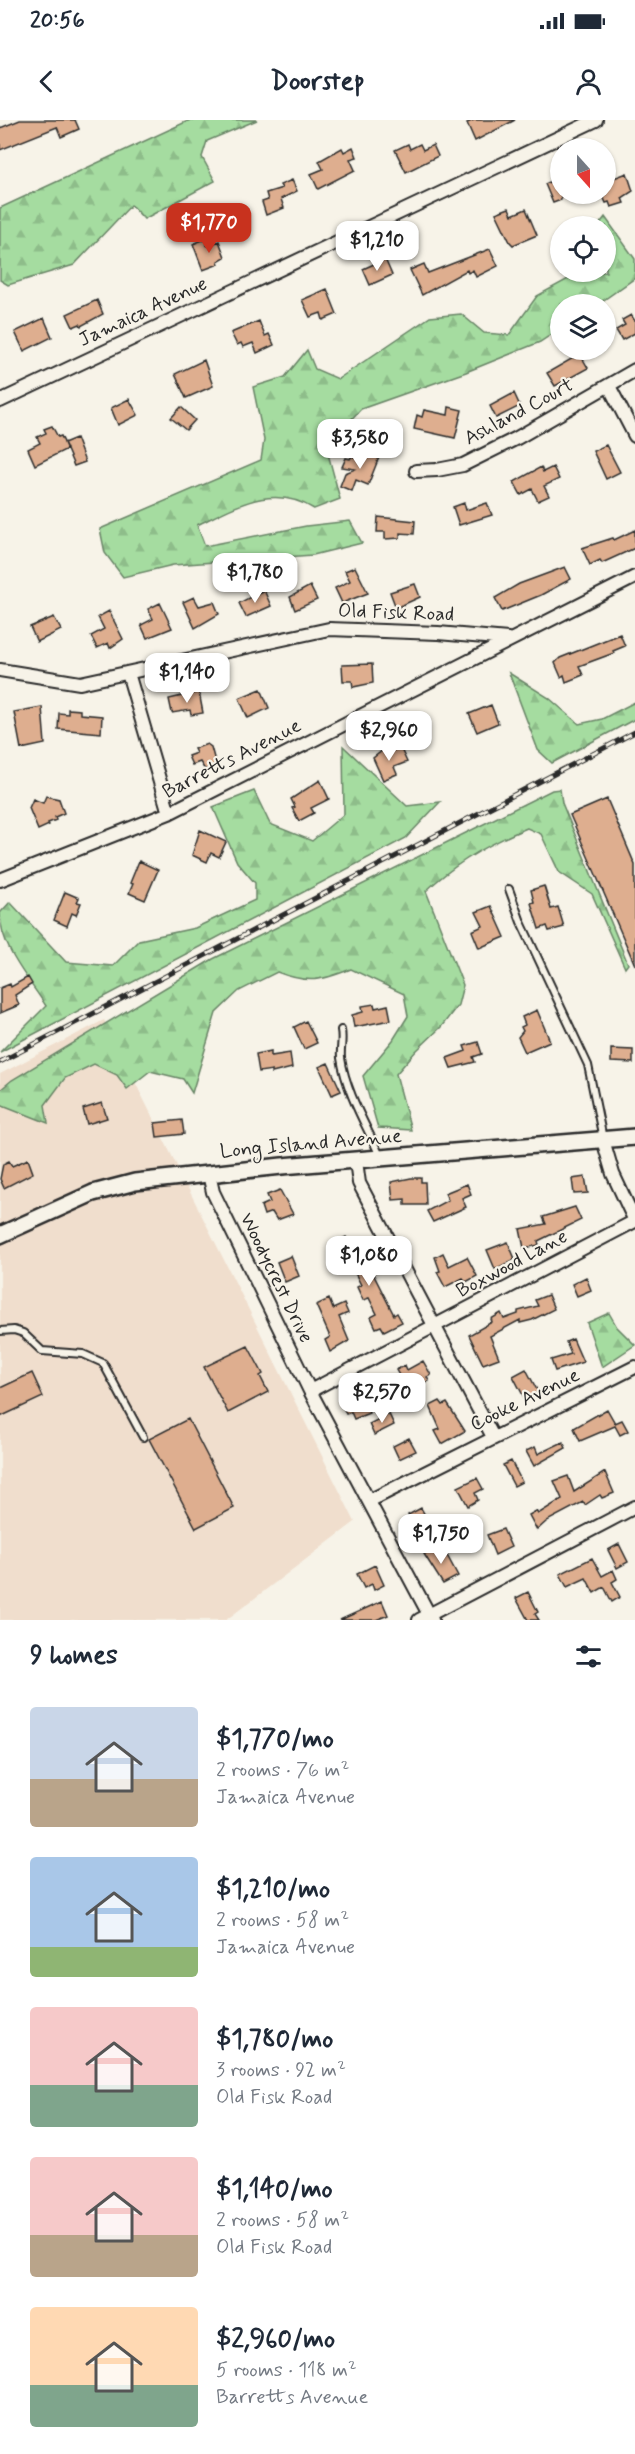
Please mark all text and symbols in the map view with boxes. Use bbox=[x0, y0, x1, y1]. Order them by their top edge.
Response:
text: 20:56 bbox=[30, 7, 85, 35]
text: Doorstep bbox=[270, 64, 365, 99]
icon: back bbox=[30, 65, 63, 98]
icon: person bbox=[572, 65, 605, 98]
north arrow bbox=[550, 138, 616, 204]
map controls bbox=[550, 138, 616, 360]
pin: $1,770 bbox=[160, 203, 258, 254]
text: $1,770 bbox=[180, 209, 238, 236]
button: locate bbox=[550, 216, 616, 282]
pin: $1,210 bbox=[328, 221, 426, 272]
text: $1,210 bbox=[350, 227, 404, 254]
street label: Jamaica Avenue bbox=[74, 270, 212, 354]
button: layers bbox=[550, 294, 616, 360]
street label: Ashland Court bbox=[460, 372, 578, 452]
pin: $3,580 bbox=[311, 419, 409, 470]
text: $3,580 bbox=[331, 425, 389, 452]
pin: $1,780 bbox=[206, 553, 304, 604]
text: $1,780 bbox=[226, 559, 284, 586]
street label: Old Fisk Road bbox=[337, 597, 455, 629]
pin: $1,140 bbox=[138, 653, 236, 704]
text: $1,140 bbox=[159, 659, 215, 686]
pin: $2,960 bbox=[340, 711, 438, 762]
street label: Barretts Avenue bbox=[158, 712, 306, 806]
text: $2,960 bbox=[360, 717, 418, 744]
street label: Long Island Avenue bbox=[219, 1123, 403, 1166]
street label: Woodycrest Drive bbox=[233, 1208, 319, 1348]
street label: Boxwood Lane bbox=[452, 1223, 572, 1305]
pin: $1,080 bbox=[320, 1236, 418, 1287]
text: $1,080 bbox=[340, 1242, 398, 1269]
street label: Cooke Avenue bbox=[466, 1362, 585, 1438]
pin: $2,570 bbox=[333, 1373, 431, 1424]
text: $2,570 bbox=[353, 1379, 411, 1406]
pin: $1,750 bbox=[392, 1514, 490, 1565]
text: $1,750 bbox=[412, 1520, 470, 1547]
text: 9 homes bbox=[30, 1639, 118, 1673]
icon: filters bbox=[572, 1640, 605, 1673]
text: $1,770/mo bbox=[216, 1723, 334, 1757]
icon: home bbox=[78, 1731, 150, 1803]
text: 2 rooms · 76 m² bbox=[216, 1757, 349, 1784]
text: Jamaica Avenue bbox=[216, 1784, 355, 1811]
text: $1,210/mo bbox=[216, 1873, 330, 1907]
icon: home bbox=[78, 1881, 150, 1953]
text: 2 rooms · 58 m² bbox=[216, 1907, 349, 1934]
text: Jamaica Avenue bbox=[216, 1934, 355, 1961]
text: $1,780/mo bbox=[216, 2023, 333, 2057]
icon: home bbox=[78, 2031, 150, 2103]
text: 3 rooms · 92 m² bbox=[216, 2057, 346, 2084]
text: Old Fisk Road bbox=[216, 2084, 332, 2111]
text: $1,140/mo bbox=[216, 2173, 333, 2207]
icon: home bbox=[78, 2181, 150, 2253]
text: 2 rooms · 58 m² bbox=[216, 2207, 349, 2234]
text: Old Fisk Road bbox=[216, 2234, 332, 2261]
text: $2,960/mo bbox=[216, 2323, 335, 2357]
icon: home bbox=[78, 2331, 150, 2403]
text: 5 rooms · 118 m² bbox=[216, 2357, 357, 2384]
text: Barretts Avenue bbox=[216, 2384, 368, 2411]

